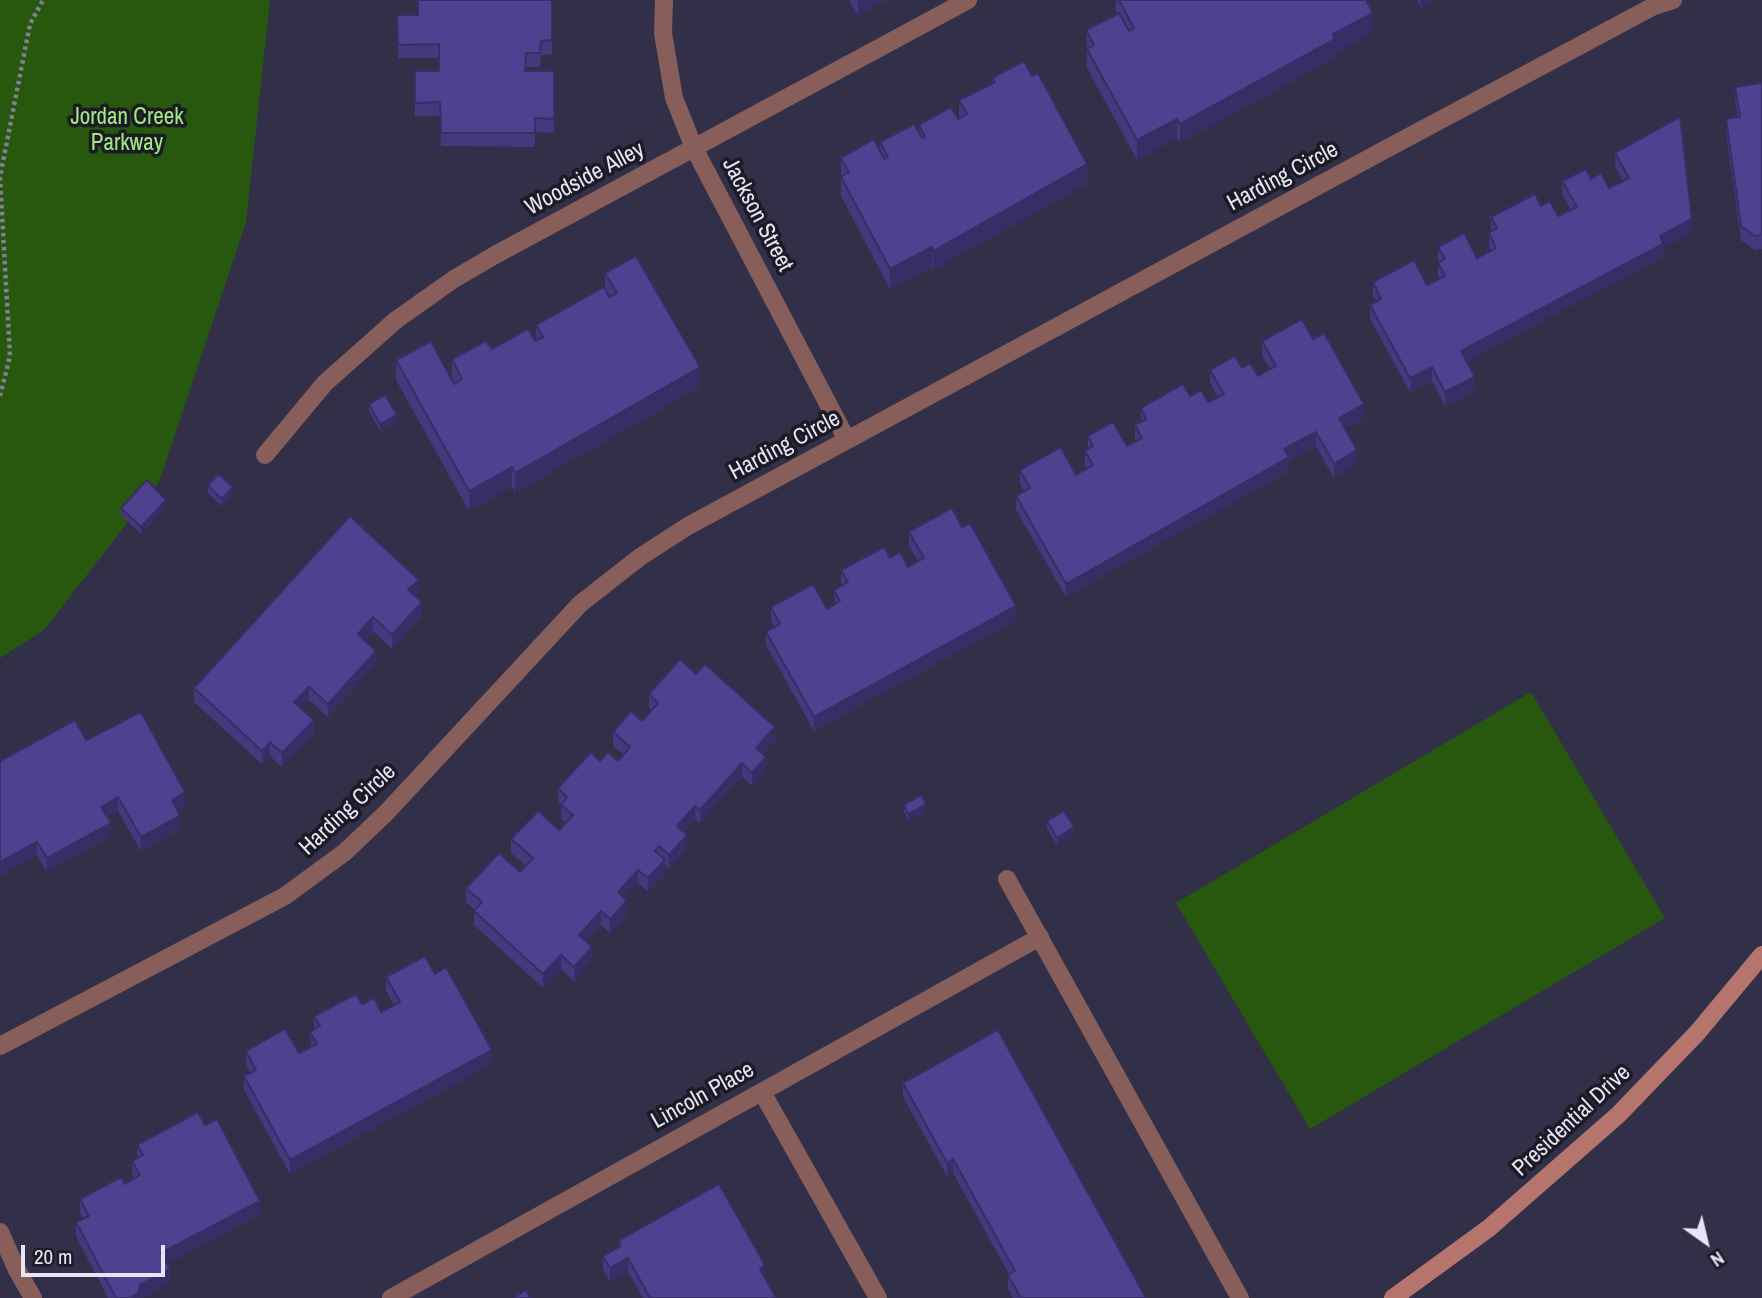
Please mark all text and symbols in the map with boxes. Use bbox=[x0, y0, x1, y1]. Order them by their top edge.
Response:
park label: Jordan Creek Parkway bbox=[70, 104, 184, 158]
street label: Woodside Alley bbox=[521, 136, 649, 222]
street label: Harding Circle bbox=[1223, 136, 1343, 218]
street label: Jackson Street bbox=[716, 153, 798, 277]
street label: Harding Circle bbox=[725, 405, 845, 487]
street label: Harding Circle bbox=[294, 758, 402, 862]
street label: Lincoln Place bbox=[647, 1056, 759, 1136]
street label: Presidential Drive bbox=[1507, 1059, 1637, 1183]
north arrow bbox=[1671, 1207, 1741, 1277]
scale bar bbox=[24, 1232, 168, 1276]
text: 20 m bbox=[34, 1242, 72, 1271]
text: N bbox=[1706, 1245, 1730, 1273]

